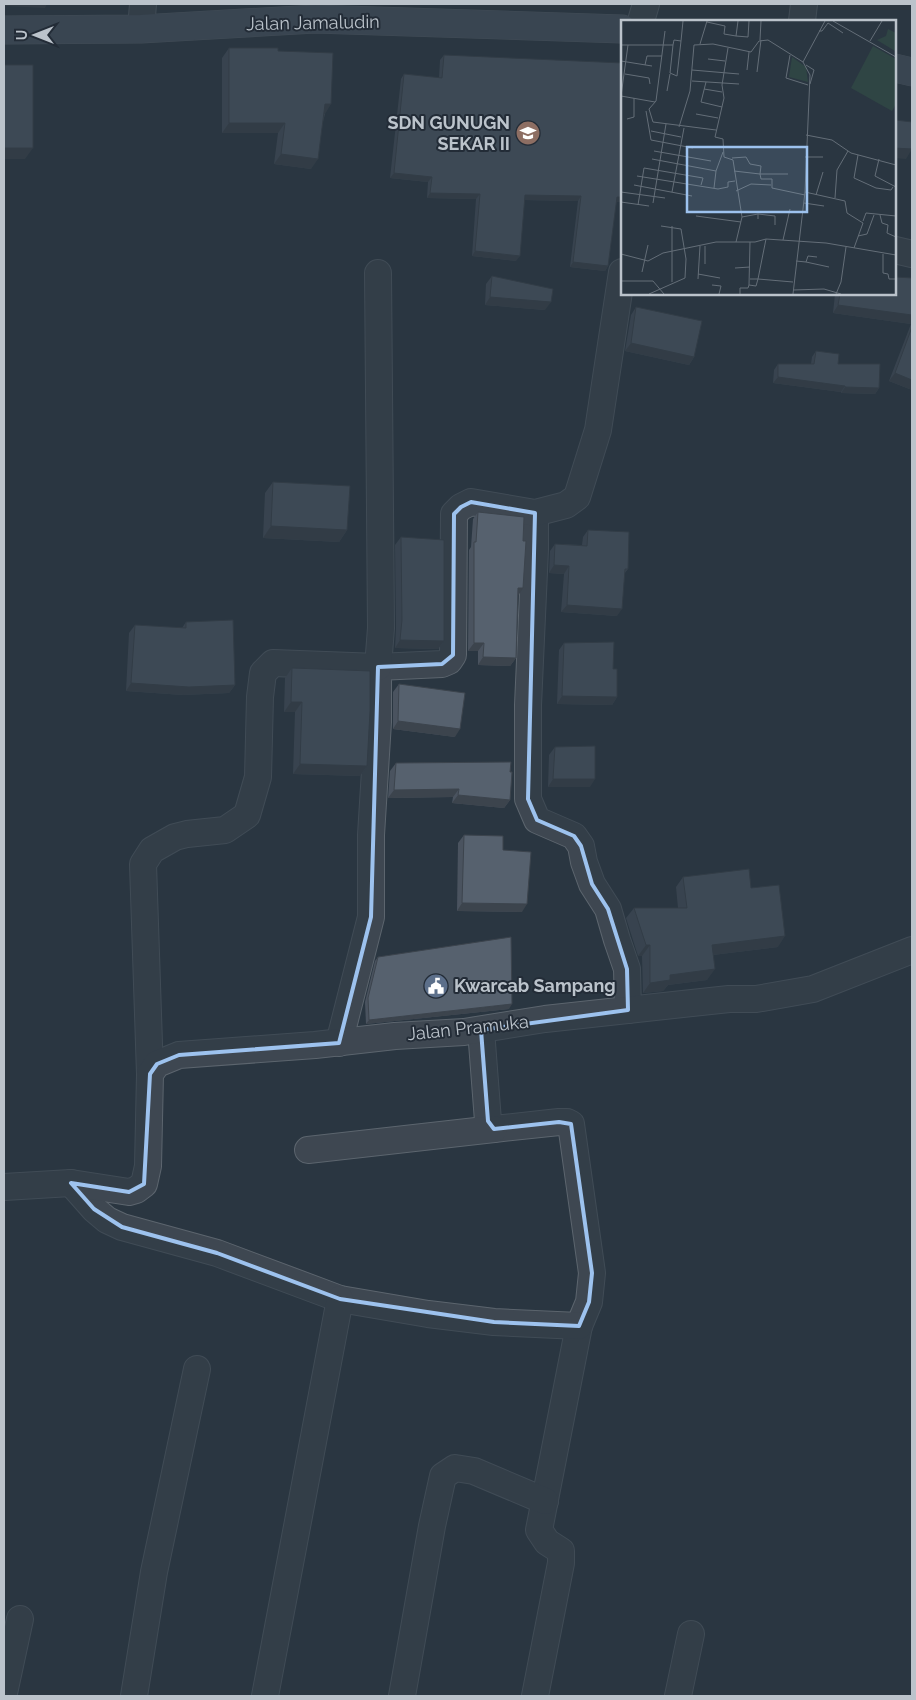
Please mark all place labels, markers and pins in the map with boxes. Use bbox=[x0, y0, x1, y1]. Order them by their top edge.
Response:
place label: SDN GUNUGN SEKAR II bbox=[387, 112, 510, 154]
school or university icon: SDN GUNUGN SEKAR II bbox=[515, 120, 541, 146]
public building icon: Kwarcab Sampang bbox=[423, 973, 449, 999]
place label: Kwarcab Sampang bbox=[454, 975, 616, 996]

